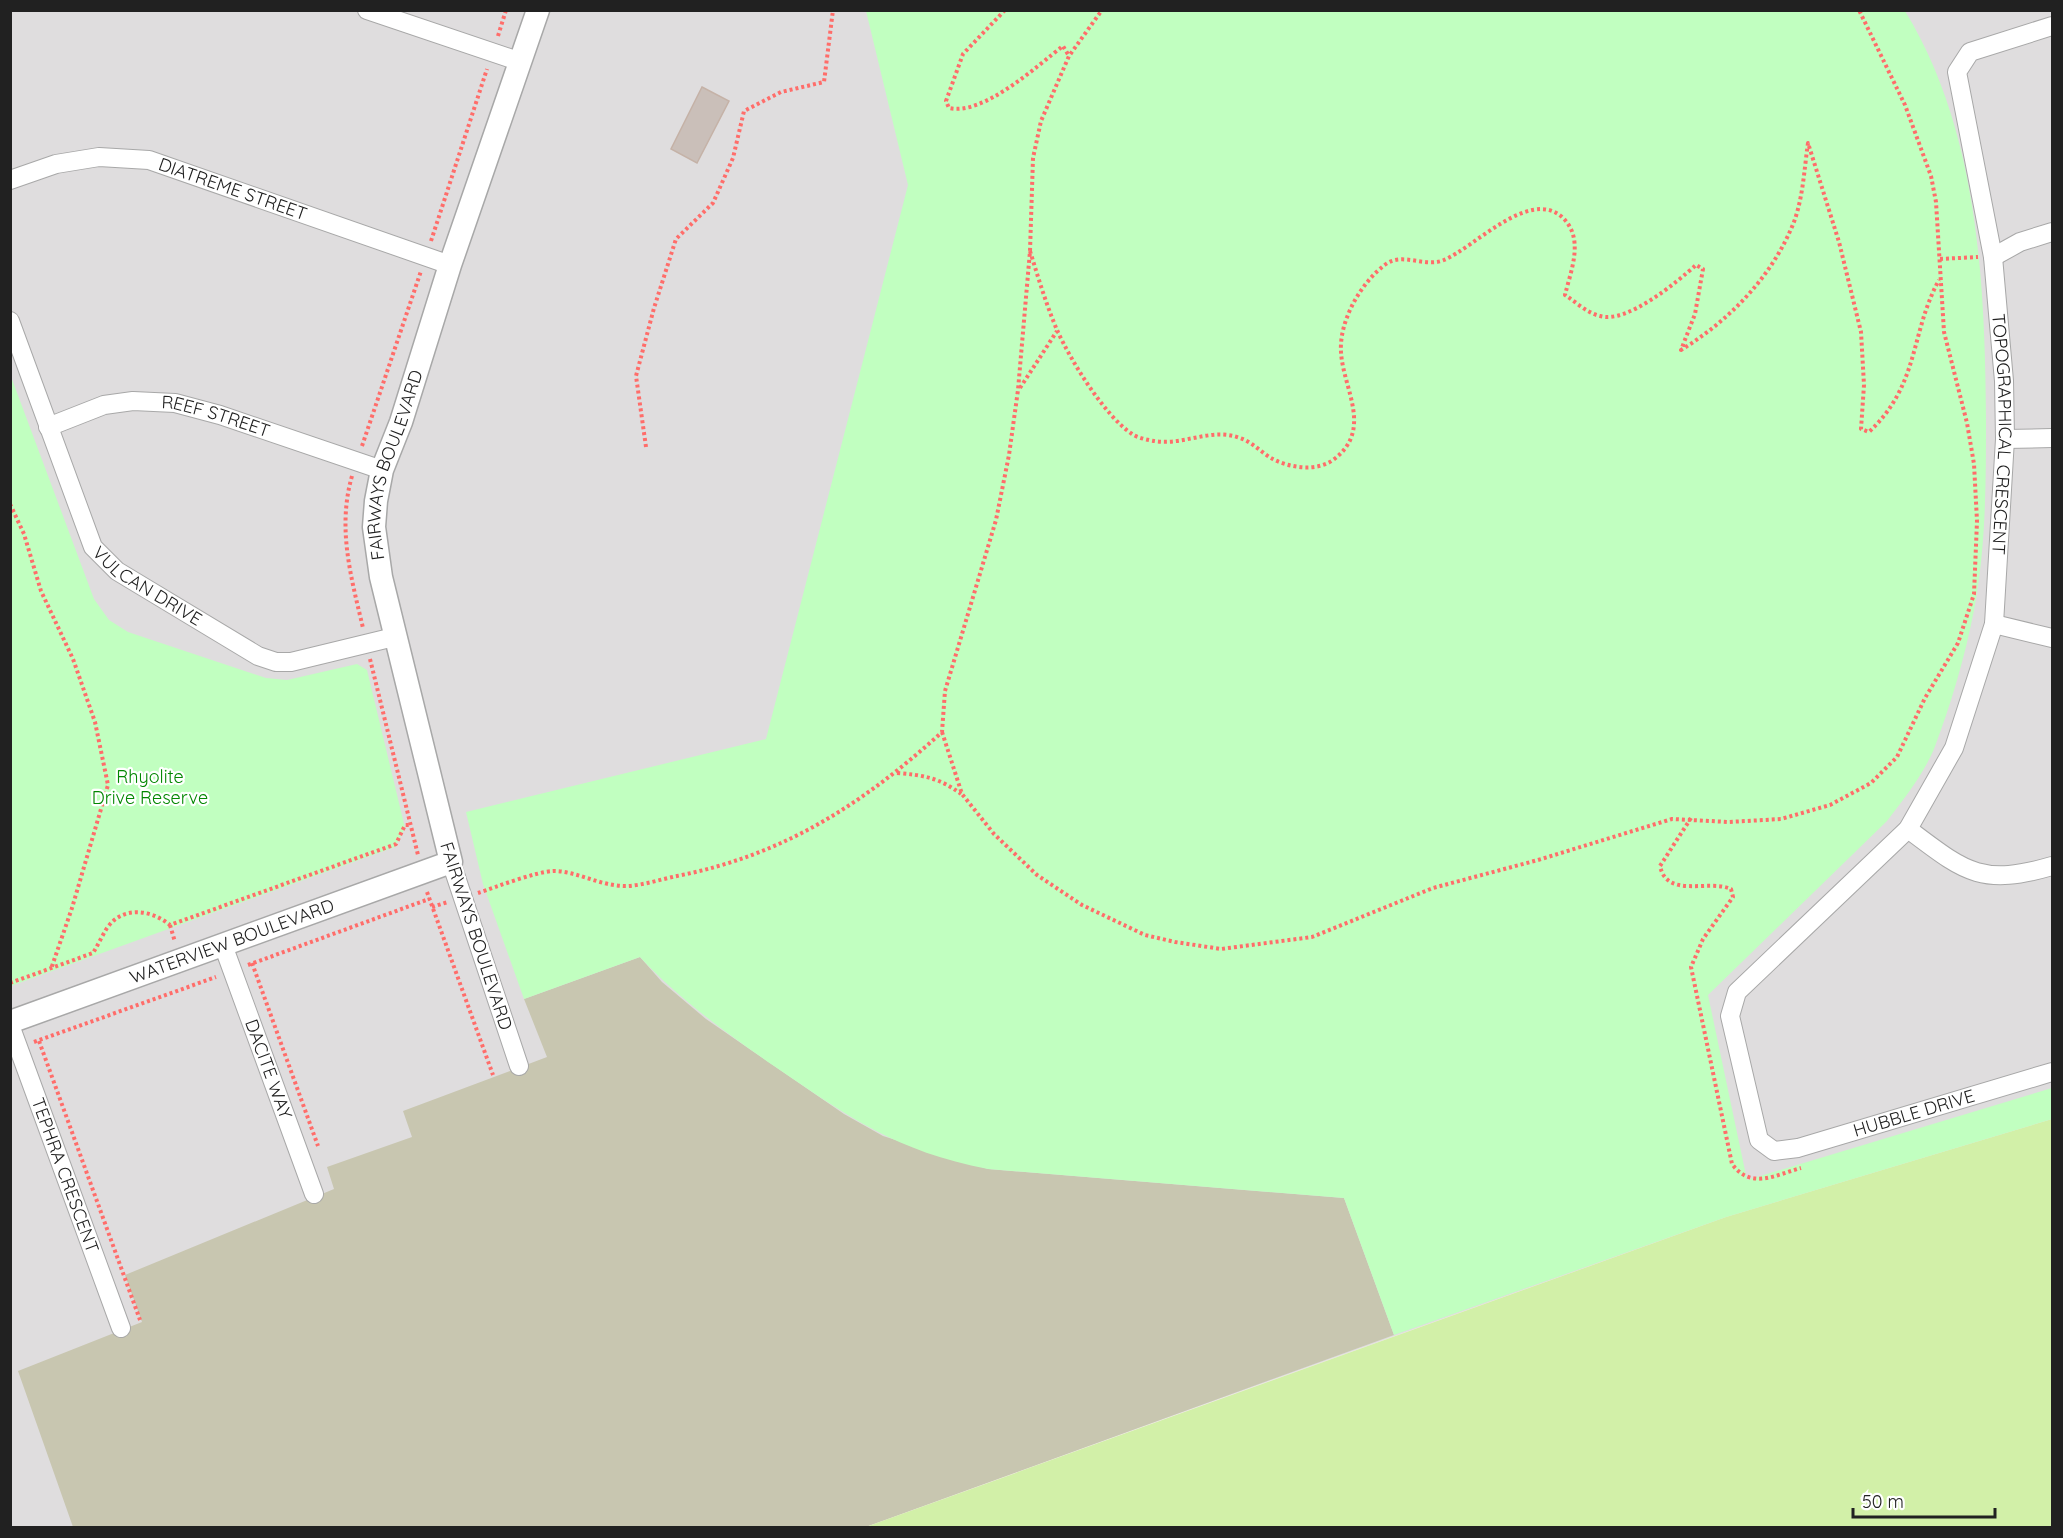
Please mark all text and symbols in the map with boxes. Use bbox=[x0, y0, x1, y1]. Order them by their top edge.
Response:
street label: DIATREME STREET bbox=[156, 152, 310, 225]
street label: TOPOGRAPHICAL CRESCENT bbox=[1987, 313, 2017, 555]
street label: FAIRWAYS BOULEVARD bbox=[361, 367, 428, 562]
street label: REEF STREET bbox=[161, 390, 273, 442]
street label: VULCAN DRIVE bbox=[88, 541, 206, 631]
park label: Rhyolite Drive Reserve bbox=[92, 765, 208, 809]
street label: FAIRWAYS BOULEVARD bbox=[435, 839, 518, 1033]
street label: WATERVIEW BOULEVARD bbox=[126, 893, 337, 989]
street label: DACITE WAY bbox=[240, 1016, 298, 1122]
street label: HUBBLE DRIVE bbox=[1850, 1084, 1977, 1142]
street label: TEPHRA CRESCENT bbox=[27, 1094, 104, 1256]
scale bar bbox=[1853, 1481, 1996, 1519]
text: 50 m bbox=[1862, 1490, 1904, 1513]

